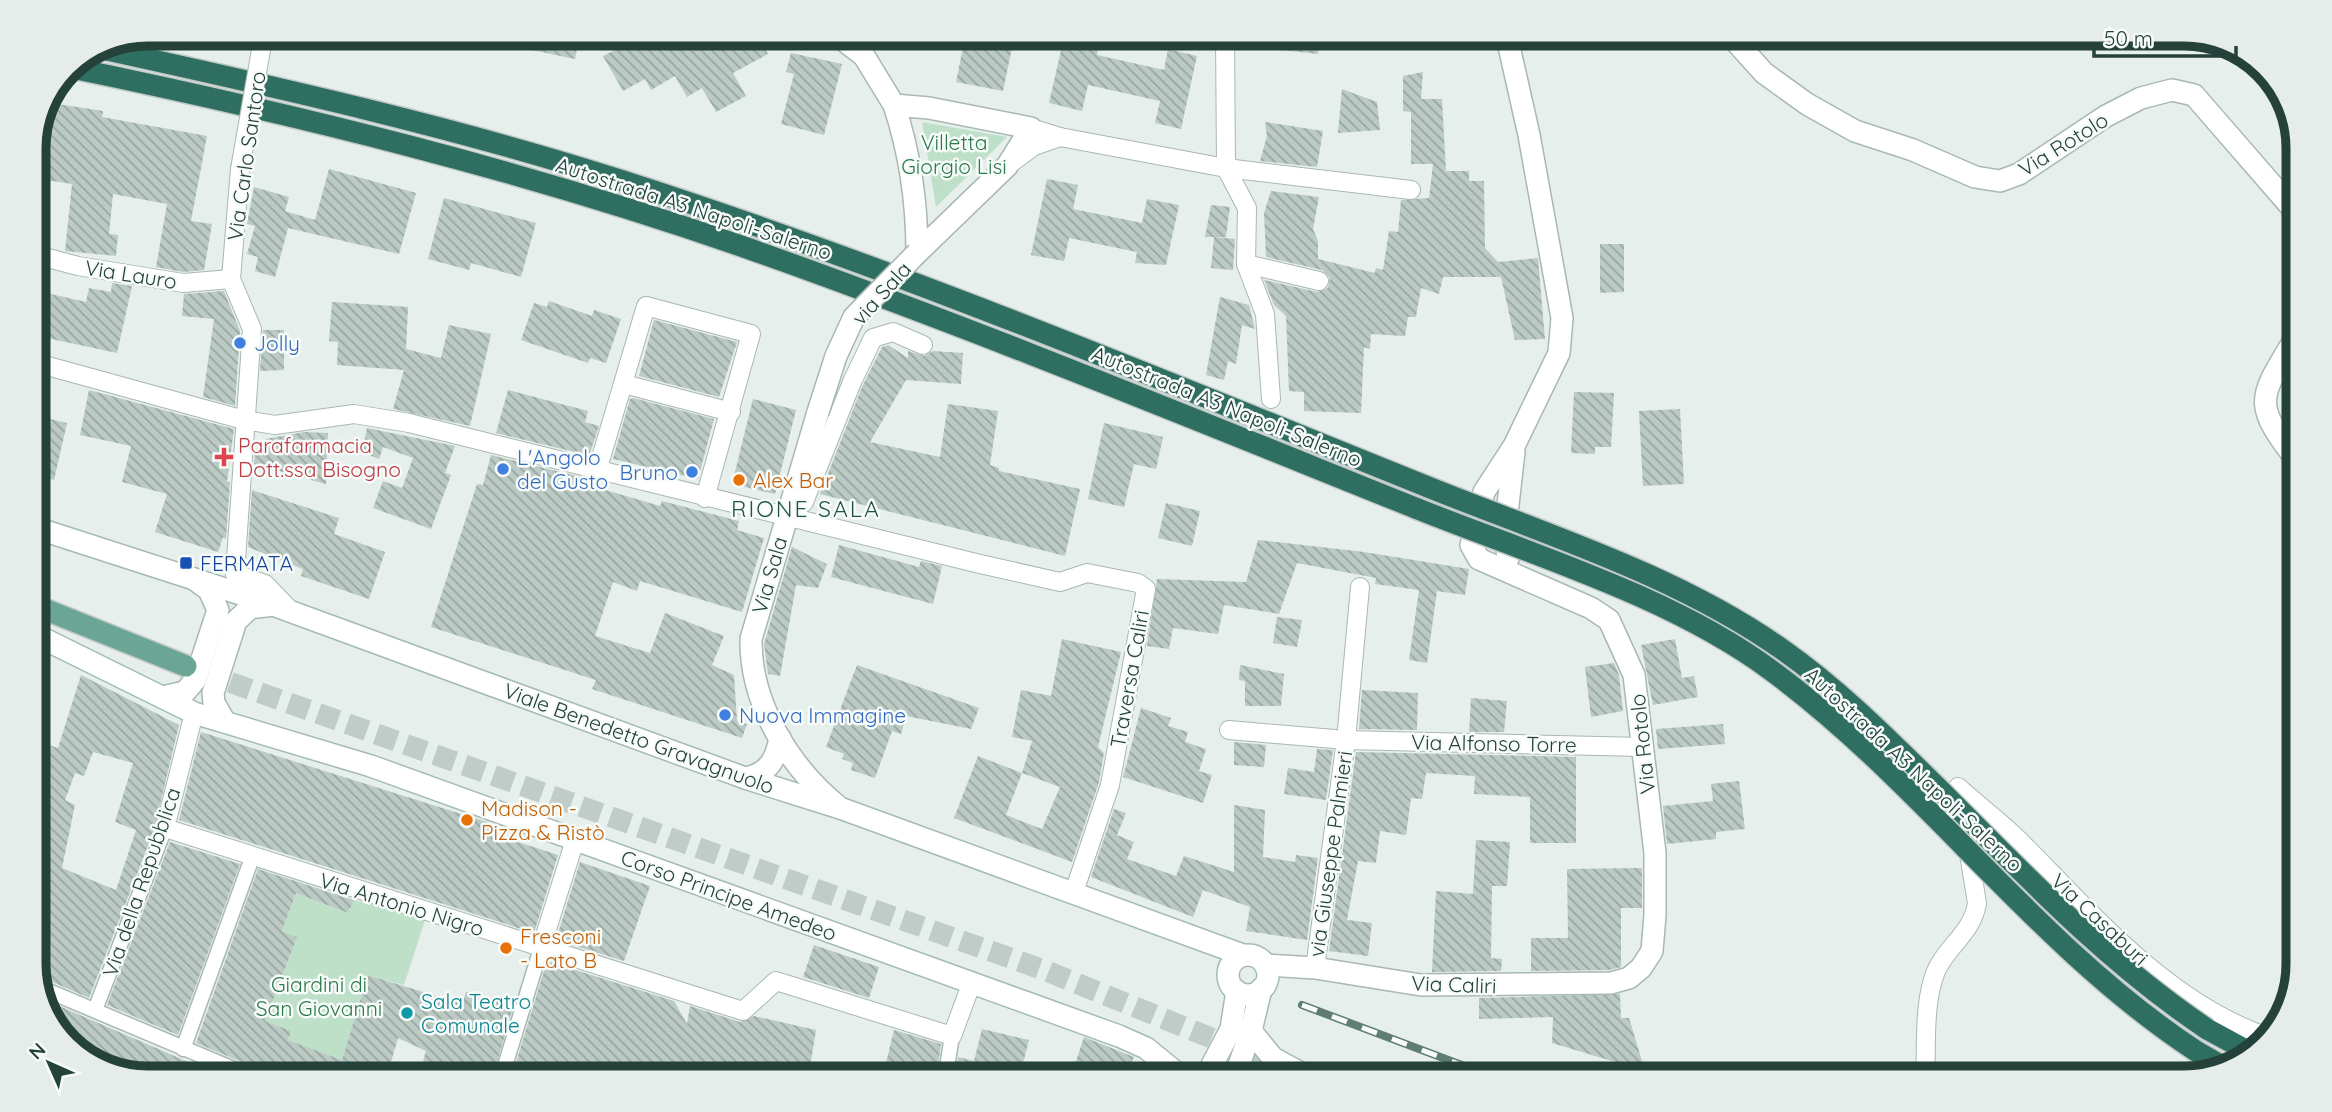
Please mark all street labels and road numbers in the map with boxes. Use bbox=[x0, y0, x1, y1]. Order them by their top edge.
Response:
street label: Via Carlo Santoro bbox=[221, 69, 271, 243]
street label: Via Rotolo bbox=[2013, 106, 2113, 182]
street label: Autostrada A3 Napoli-Salerno bbox=[553, 151, 835, 265]
street label: Via Lauro bbox=[83, 254, 179, 294]
street label: via Sala bbox=[846, 256, 916, 330]
street label: Autostrada A3 Napoli-Salerno bbox=[1088, 340, 1366, 472]
street label: Via Sala bbox=[746, 533, 792, 617]
street label: Traversa Caliri bbox=[1104, 608, 1154, 750]
street label: Autostrada A3 Napoli-Salerno bbox=[1799, 661, 2029, 877]
street label: Viale Benedetto Gravagnuolo bbox=[500, 677, 778, 799]
street label: Via Rotolo bbox=[1624, 693, 1660, 795]
street label: Via Alfonso Torre bbox=[1411, 729, 1577, 757]
street label: via Giuseppe Palmieri bbox=[1303, 749, 1357, 959]
street label: Via della Repubblica bbox=[96, 784, 186, 980]
street label: Corso Principe Amedeo bbox=[618, 844, 840, 946]
street label: Via Antonio Nigro bbox=[317, 867, 487, 941]
street label: Via Casaburi bbox=[2046, 867, 2154, 971]
street label: Via Caliri bbox=[1411, 970, 1497, 998]

